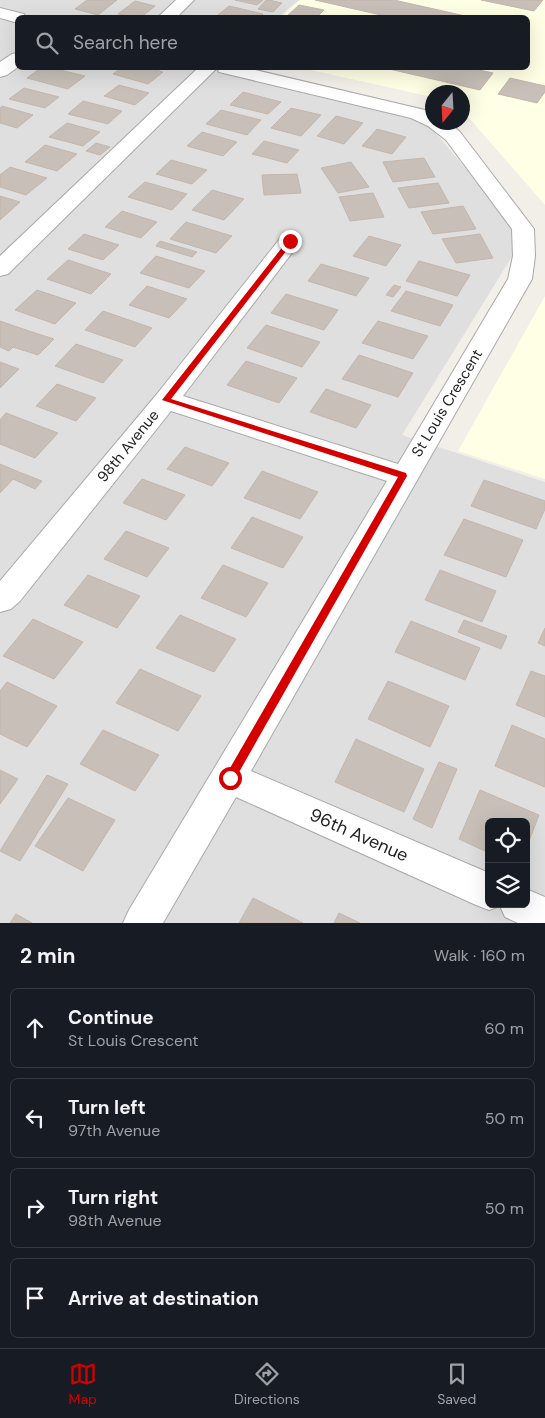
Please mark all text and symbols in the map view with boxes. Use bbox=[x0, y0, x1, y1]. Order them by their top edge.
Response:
search box bbox=[15, 15, 530, 70]
icon: search bbox=[33, 29, 61, 57]
text: Search here bbox=[73, 30, 178, 55]
north arrow bbox=[425, 85, 470, 130]
route end bbox=[279, 230, 302, 253]
street label: St Louis Crescent bbox=[407, 345, 487, 461]
street label: 98th Avenue bbox=[93, 406, 163, 486]
route start bbox=[219, 767, 242, 790]
street label: 96th Avenue bbox=[306, 802, 412, 868]
map controls bbox=[485, 818, 530, 908]
button: locate bbox=[485, 818, 530, 863]
button: layers bbox=[485, 863, 530, 908]
text: 2 min bbox=[20, 942, 76, 970]
text: Walk · 160 m bbox=[434, 945, 525, 966]
text: Continue bbox=[68, 1005, 154, 1030]
icon: ahead bbox=[21, 1014, 49, 1042]
text: 60 m bbox=[484, 1018, 524, 1039]
text: St Louis Crescent bbox=[68, 1030, 199, 1051]
text: Turn left bbox=[68, 1095, 146, 1120]
icon: left bbox=[21, 1104, 49, 1132]
text: 50 m bbox=[485, 1108, 524, 1129]
text: 97th Avenue bbox=[68, 1120, 160, 1141]
text: Turn right bbox=[68, 1185, 158, 1210]
icon: right bbox=[21, 1194, 49, 1222]
text: 50 m bbox=[485, 1198, 524, 1219]
text: 98th Avenue bbox=[68, 1210, 162, 1231]
icon: arrive bbox=[21, 1284, 49, 1312]
text: Arrive at destination bbox=[68, 1286, 259, 1311]
tab: Map bbox=[69, 1360, 97, 1408]
tab: Directions bbox=[234, 1360, 300, 1408]
tab: Saved bbox=[437, 1360, 476, 1408]

